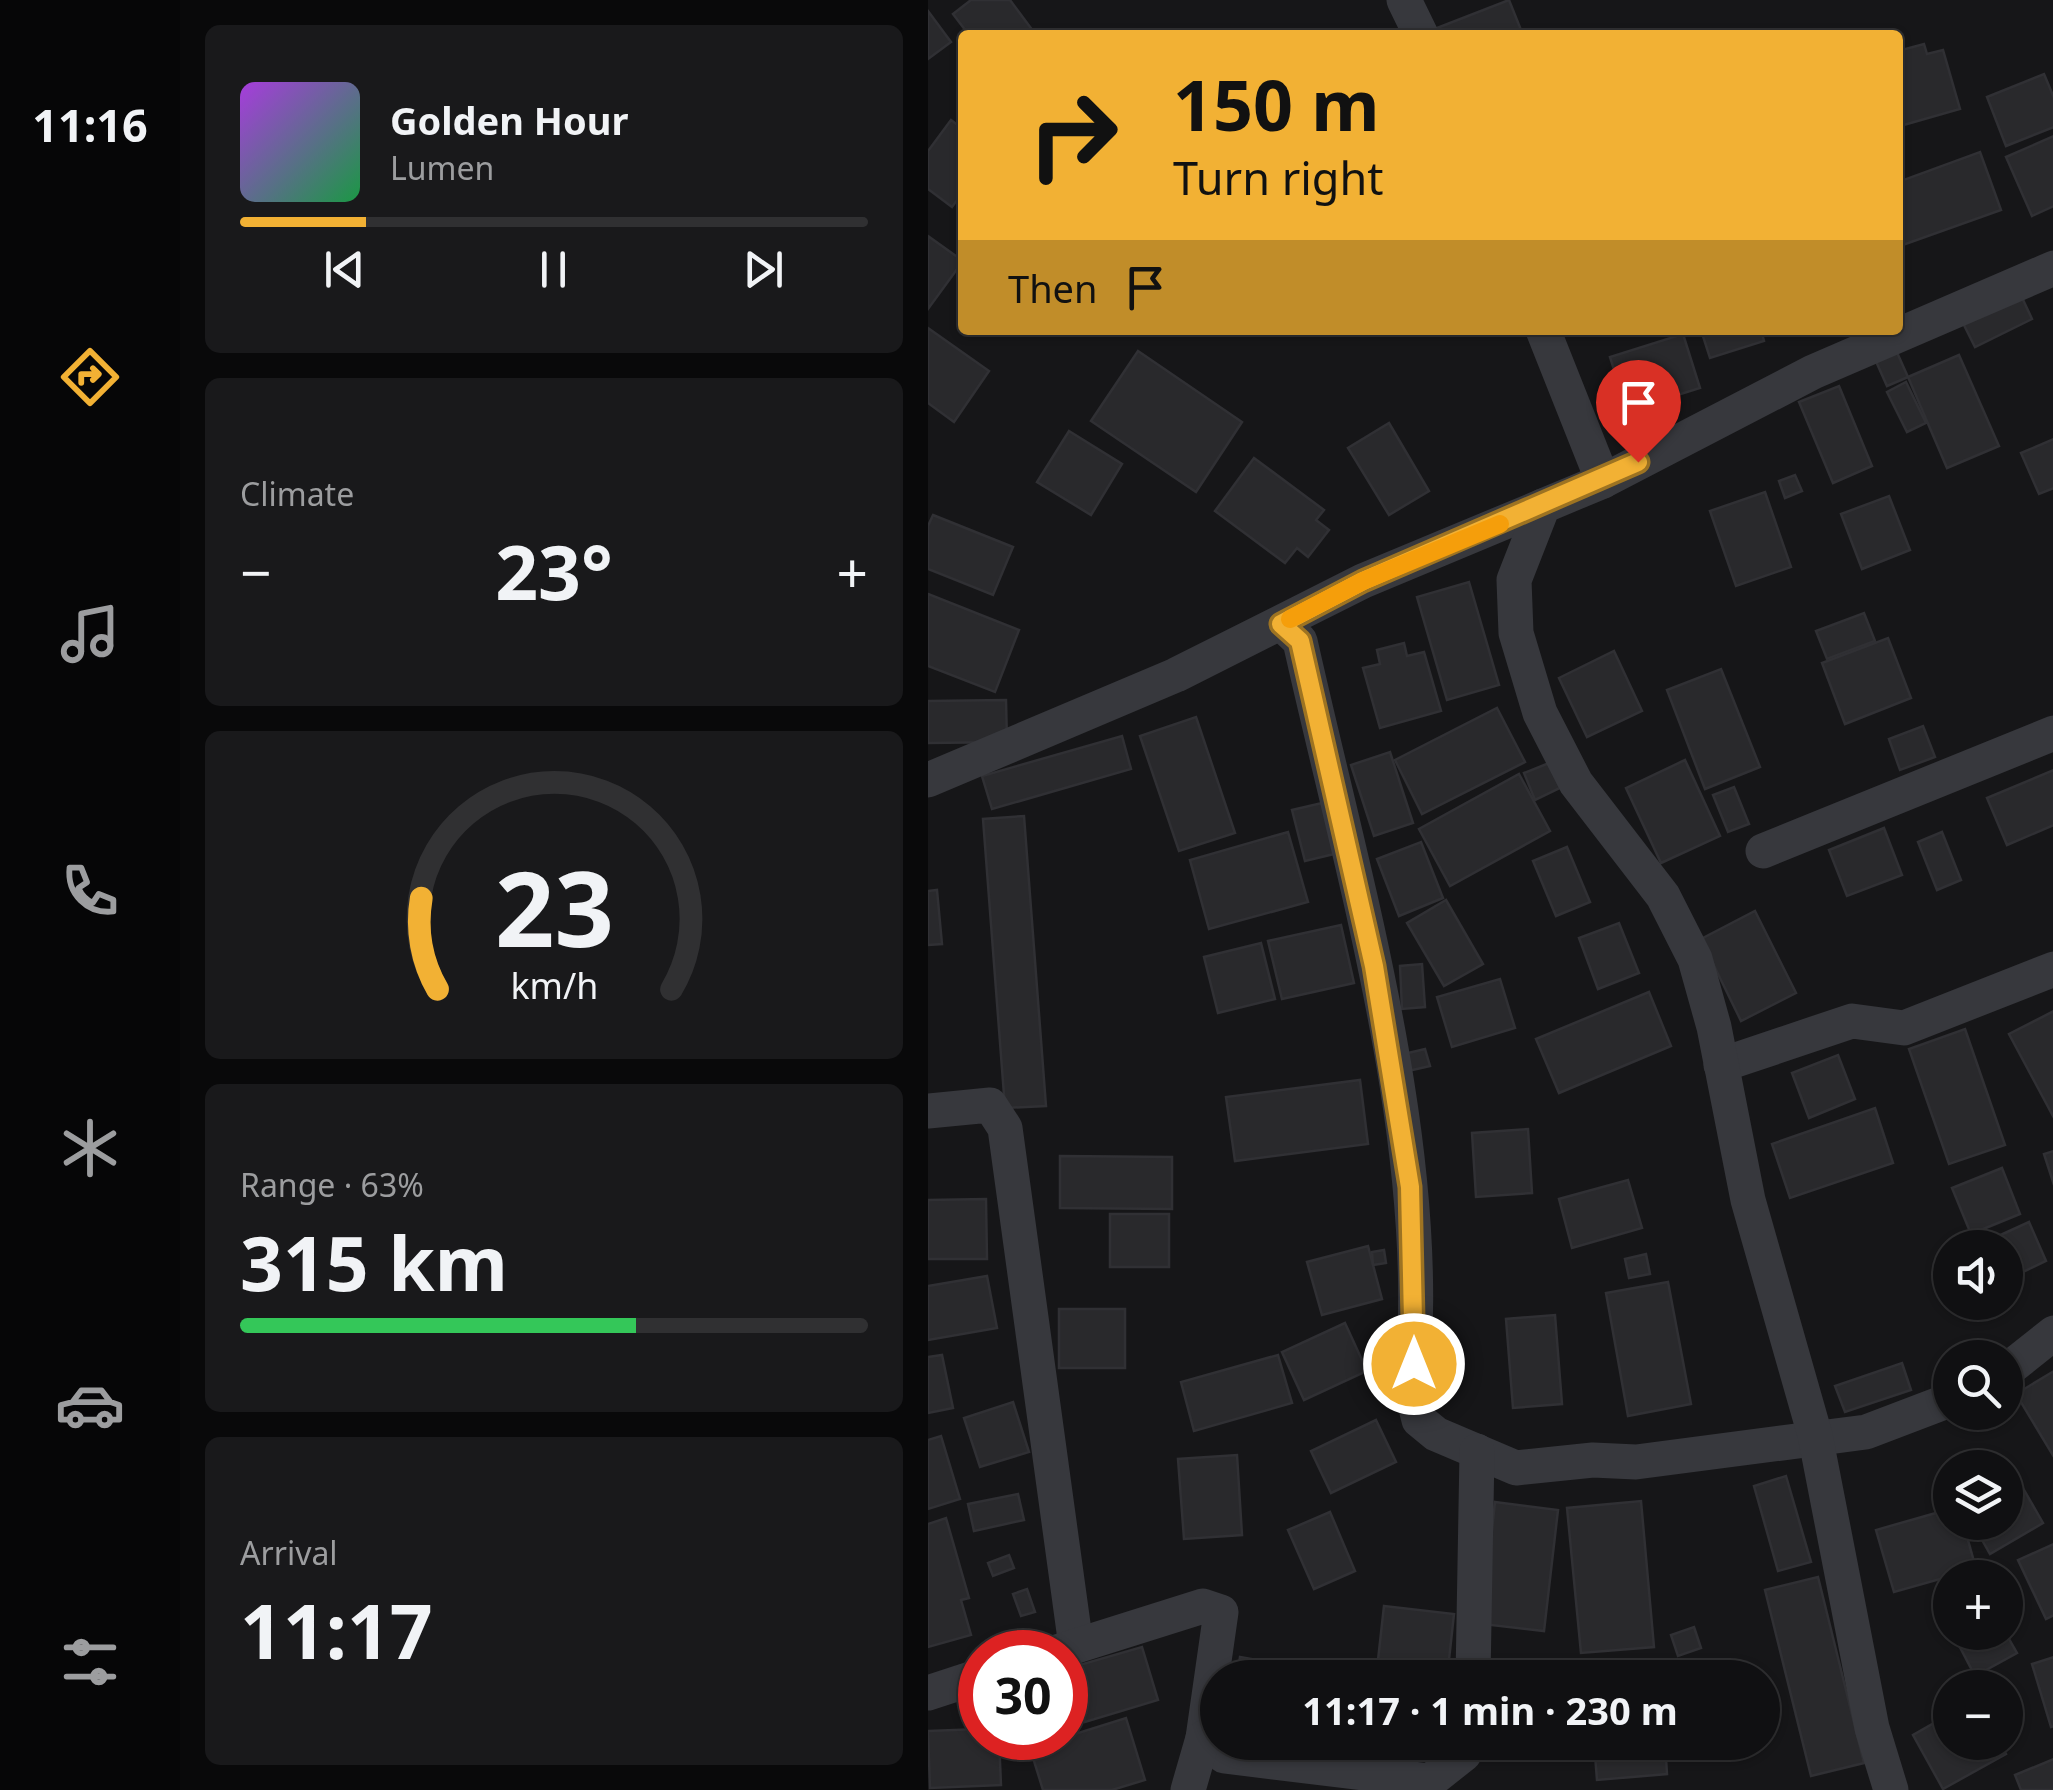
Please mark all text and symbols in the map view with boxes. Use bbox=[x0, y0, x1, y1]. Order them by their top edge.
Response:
text: 150 m bbox=[1173, 56, 1380, 152]
icon: right bbox=[1008, 70, 1138, 200]
text: 11:16 bbox=[32, 94, 148, 155]
text: Golden Hour bbox=[390, 94, 628, 146]
text: Lumen bbox=[390, 146, 494, 189]
text: Turn right bbox=[1173, 147, 1384, 208]
icon: previous bbox=[317, 242, 372, 297]
icon: pause bbox=[526, 242, 581, 297]
icon: next bbox=[736, 242, 791, 297]
icon: arrive bbox=[1118, 260, 1173, 315]
text: Then bbox=[1008, 262, 1098, 314]
icon: directions bbox=[55, 342, 125, 412]
pin bbox=[1596, 360, 1681, 463]
icon: arrive bbox=[1611, 375, 1666, 430]
text: Climate bbox=[240, 472, 354, 515]
text: 23° bbox=[495, 520, 613, 622]
text: − bbox=[240, 534, 271, 609]
text: + bbox=[837, 534, 868, 609]
icon: music bbox=[55, 599, 125, 669]
text: 23 bbox=[495, 836, 613, 977]
icon: phone bbox=[55, 856, 125, 926]
text: km/h bbox=[510, 961, 598, 1009]
icon: climate bbox=[55, 1113, 125, 1183]
text: Range · 63% bbox=[240, 1163, 424, 1206]
text: 315 km bbox=[240, 1211, 508, 1313]
map controls bbox=[1933, 1230, 2023, 1760]
button: sound bbox=[1933, 1230, 2023, 1320]
position arrow bbox=[1362, 1312, 1466, 1416]
button: search bbox=[1933, 1340, 2023, 1430]
icon: car bbox=[55, 1370, 125, 1440]
button: layers bbox=[1933, 1450, 2023, 1540]
text: Arrival bbox=[240, 1531, 338, 1574]
button: + bbox=[1933, 1560, 2023, 1650]
text: 11:17 bbox=[240, 1579, 433, 1681]
icon: filters bbox=[55, 1627, 125, 1697]
speed limit sign: 30 bbox=[958, 1630, 1088, 1760]
button: − bbox=[1933, 1670, 2023, 1760]
text: 11:17 · 1 min · 230 m bbox=[1302, 1684, 1678, 1736]

